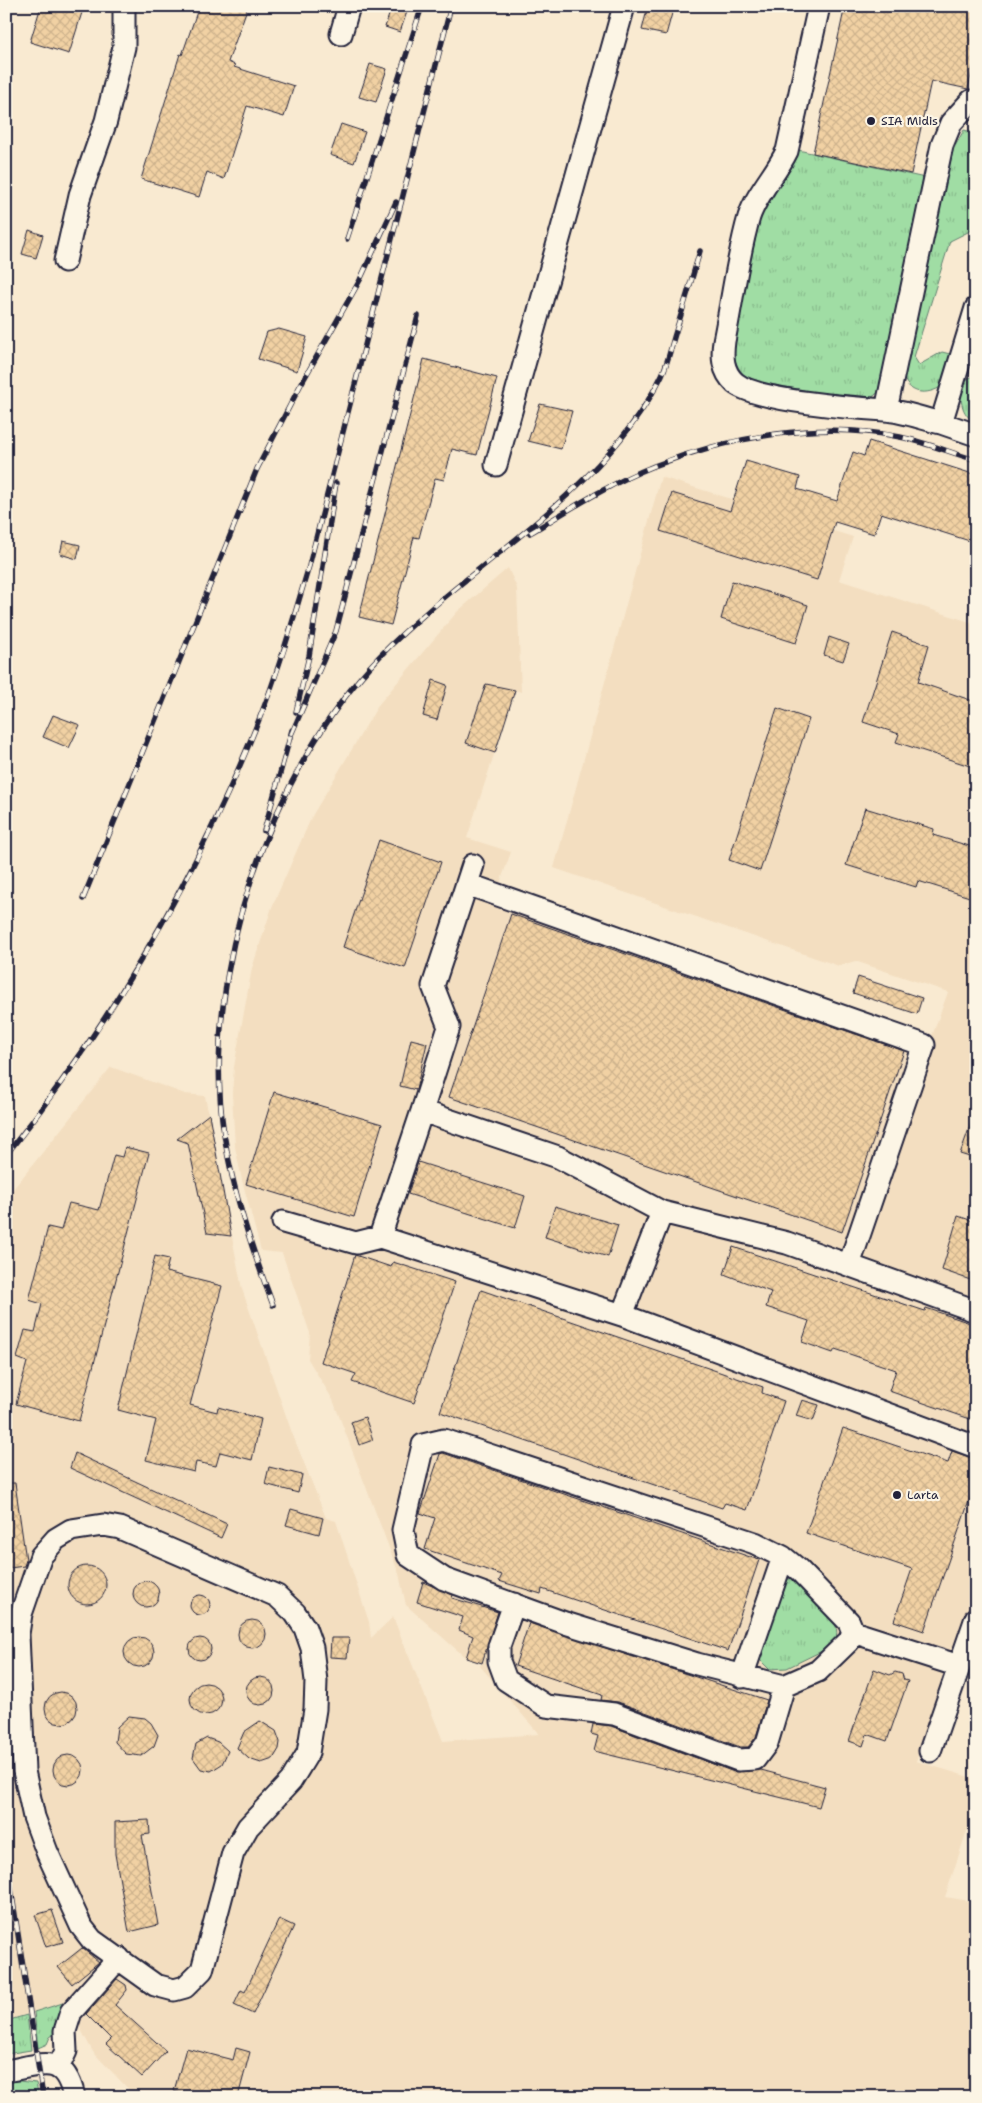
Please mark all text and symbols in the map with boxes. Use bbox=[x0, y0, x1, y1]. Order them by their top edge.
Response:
place label: SIA Midis bbox=[881, 113, 938, 129]
marker: SIA Midis bbox=[865, 115, 877, 127]
place label: Larta bbox=[907, 1487, 939, 1503]
marker: Larta bbox=[891, 1489, 903, 1501]

